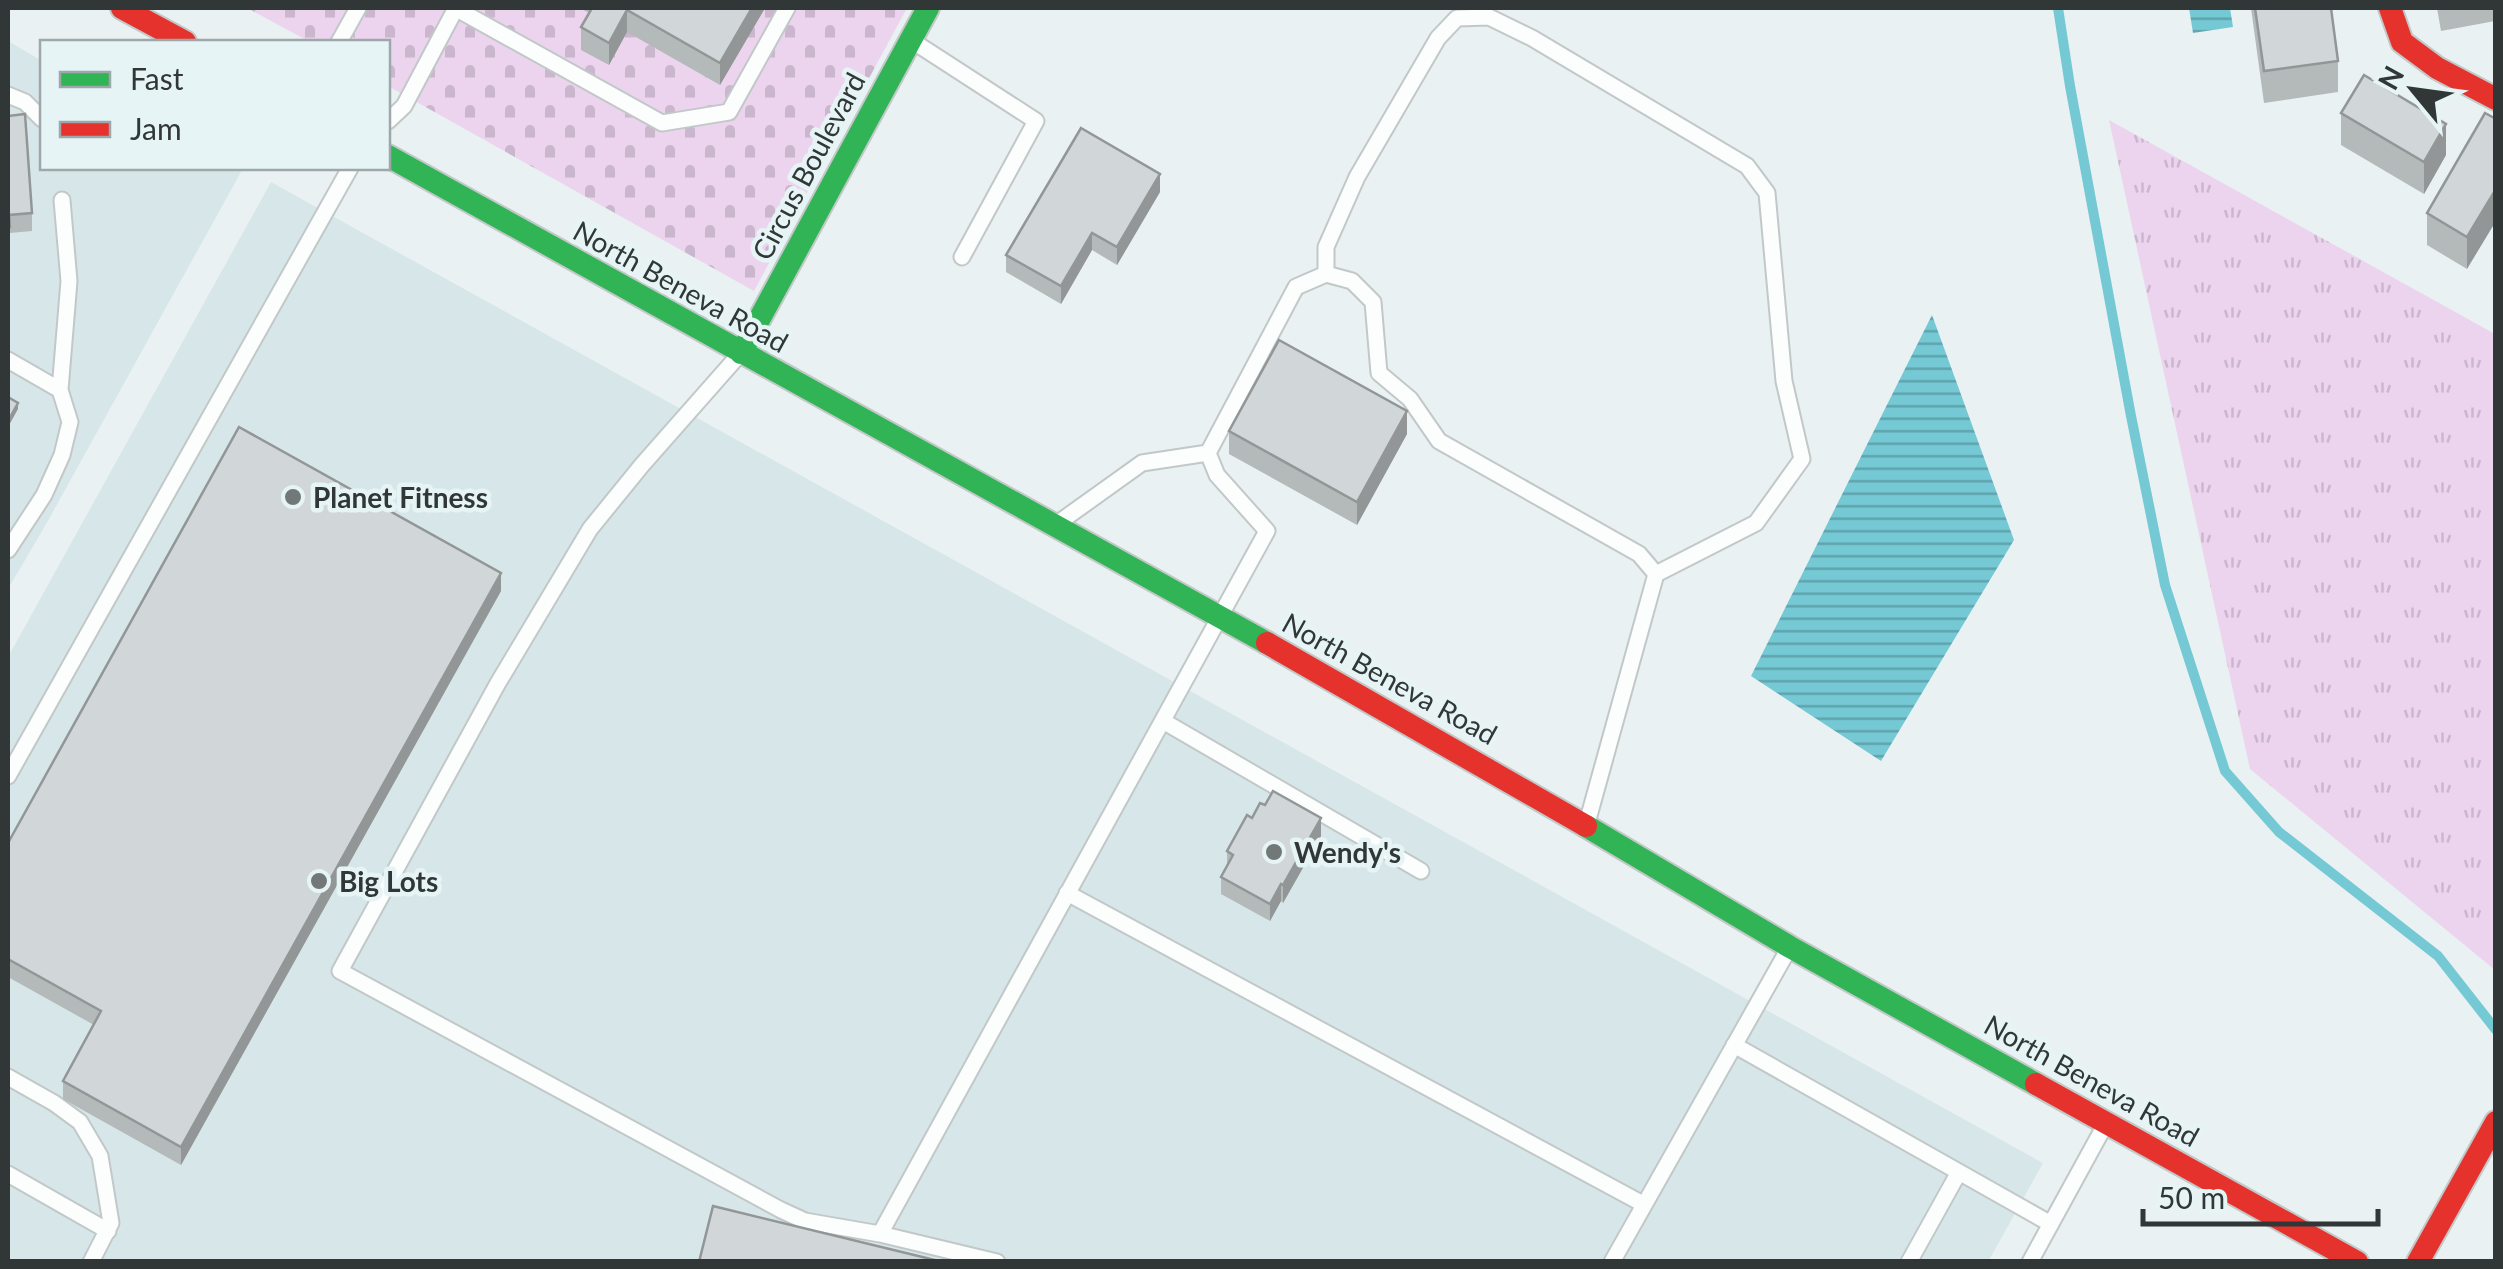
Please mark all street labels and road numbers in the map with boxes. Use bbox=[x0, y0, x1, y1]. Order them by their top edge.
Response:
street label: Circus Boulevard bbox=[744, 67, 872, 265]
street label: North Beneva Road bbox=[568, 213, 794, 359]
street label: North Beneva Road bbox=[1277, 605, 1503, 751]
street label: North Beneva Road bbox=[1979, 1007, 2205, 1153]

